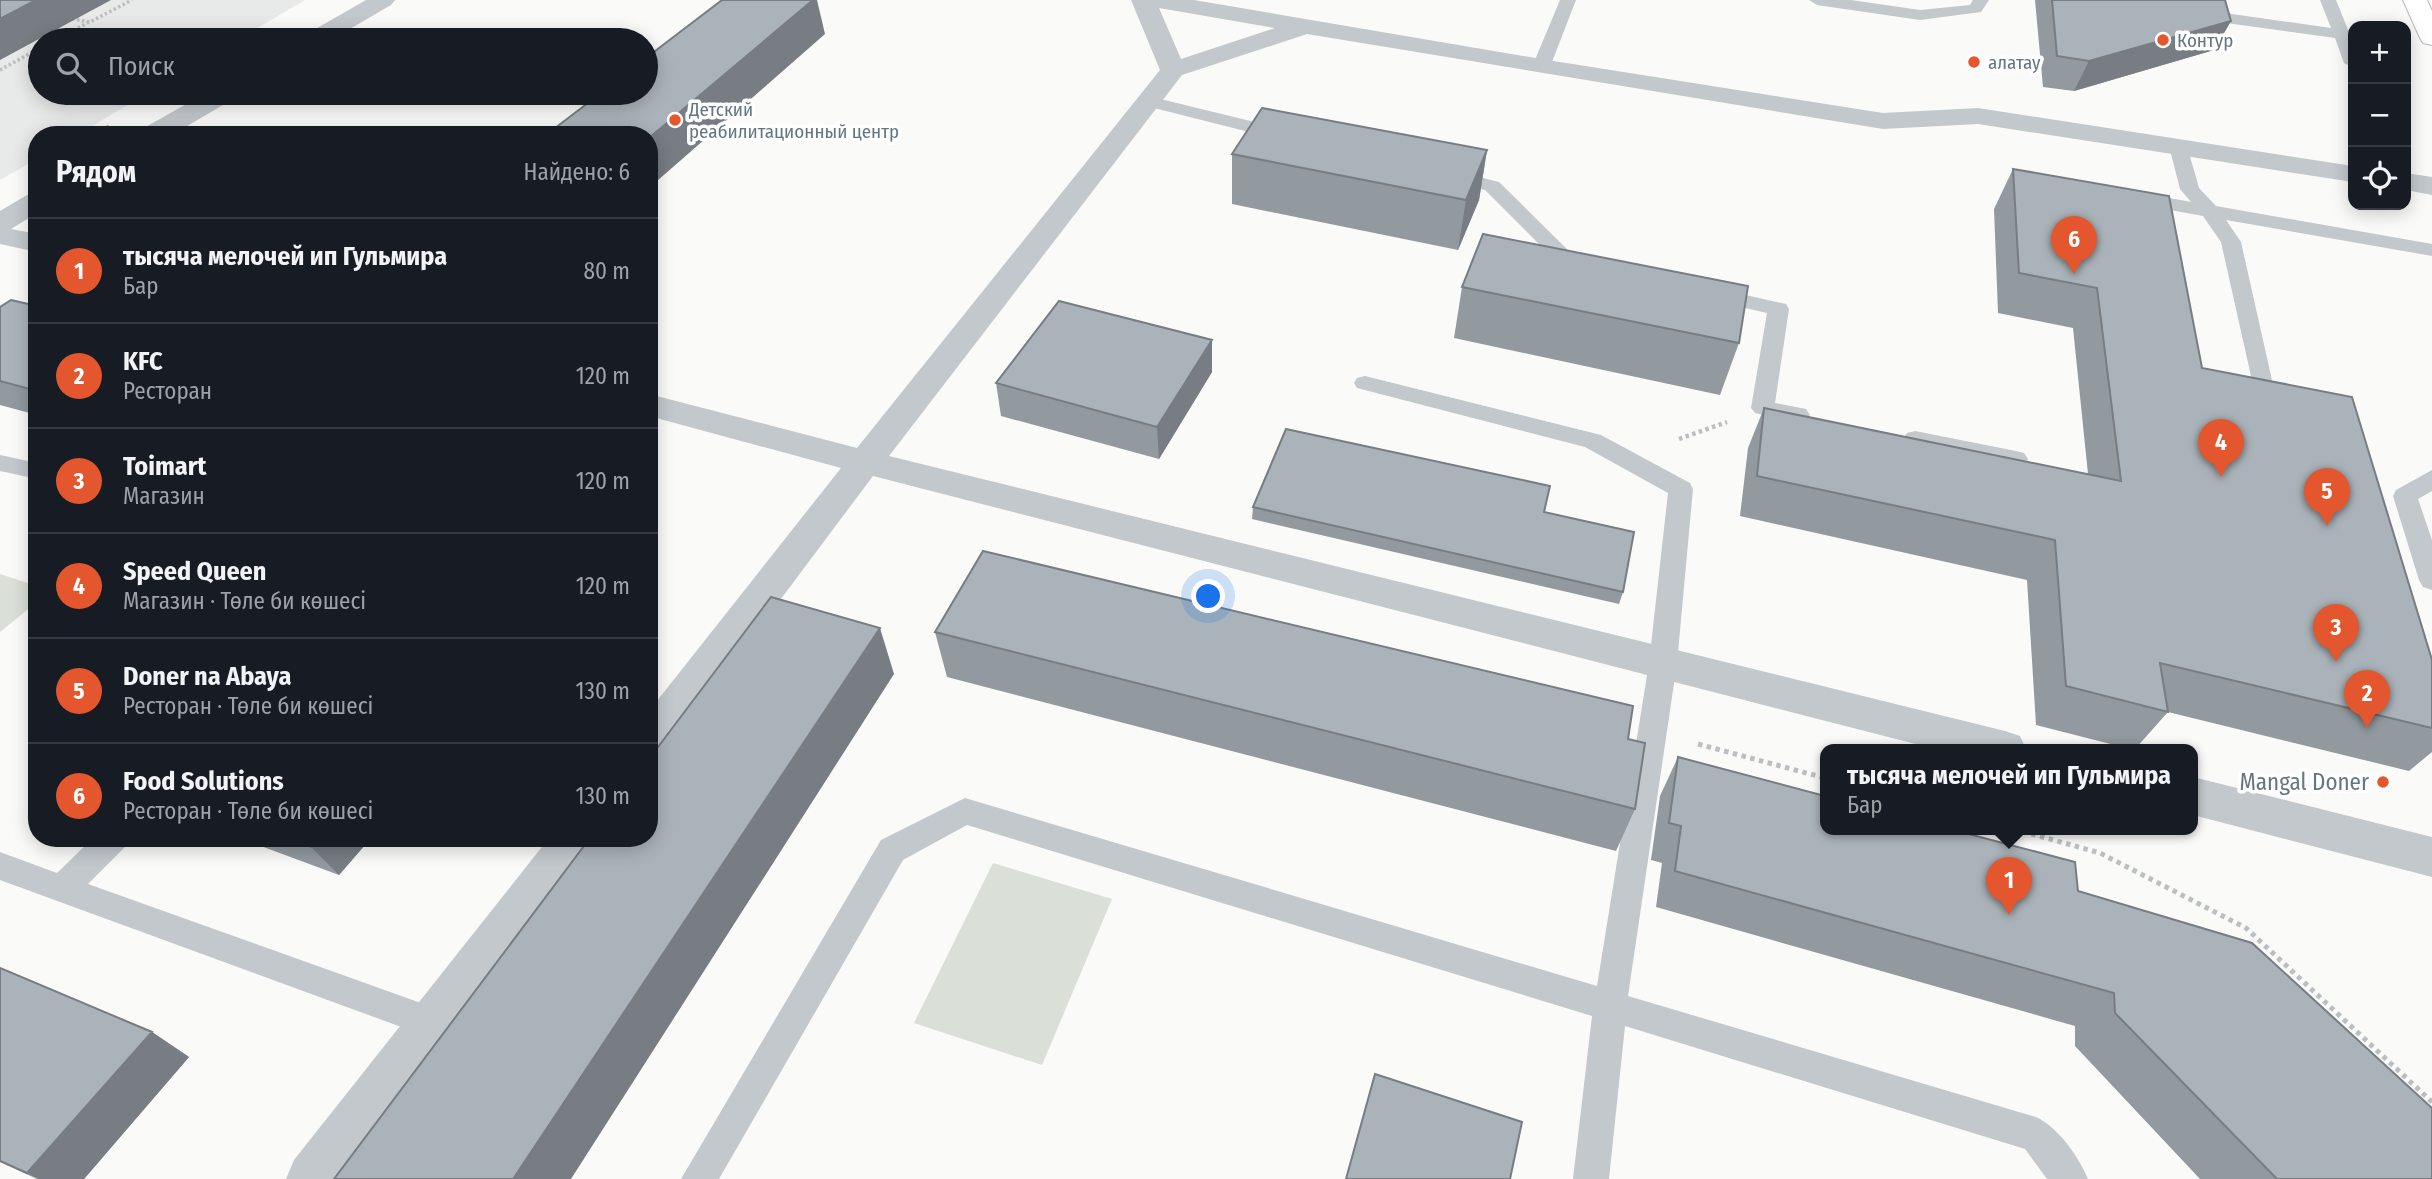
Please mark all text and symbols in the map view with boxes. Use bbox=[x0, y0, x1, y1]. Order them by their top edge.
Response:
map controls bbox=[2348, 21, 2411, 210]
button: + bbox=[2348, 21, 2411, 84]
search box bbox=[28, 28, 658, 105]
place label: Контур bbox=[2177, 29, 2233, 52]
marker: Контур bbox=[2155, 32, 2171, 48]
icon: search bbox=[52, 48, 90, 86]
text: Поиск bbox=[108, 51, 175, 82]
place label: алатау bbox=[1988, 51, 2041, 74]
marker: алатау bbox=[1966, 54, 1982, 70]
button: − bbox=[2348, 84, 2411, 147]
place label: Детский реабилитационный центр bbox=[688, 98, 899, 143]
marker: Детский реабилитационный центр bbox=[667, 112, 683, 128]
button: locate bbox=[2348, 147, 2411, 210]
text: Рядом bbox=[56, 154, 136, 190]
text: Найдено: 6 bbox=[523, 158, 630, 186]
pin: 6 bbox=[2051, 216, 2097, 274]
text: тысяча мелочей ип Гульмира bbox=[123, 241, 447, 272]
text: 1 bbox=[74, 257, 84, 285]
text: 80 m bbox=[583, 257, 630, 285]
text: Бар bbox=[123, 272, 159, 300]
text: KFC bbox=[123, 346, 163, 377]
text: 2 bbox=[74, 362, 84, 390]
text: 120 m bbox=[576, 362, 630, 390]
text: Ресторан bbox=[123, 377, 212, 405]
pin: 4 bbox=[2198, 419, 2244, 477]
text: Toimart bbox=[123, 451, 206, 482]
text: 3 bbox=[74, 467, 84, 495]
text: 120 m bbox=[576, 467, 630, 495]
pin: 5 bbox=[2304, 468, 2350, 526]
text: Магазин bbox=[123, 482, 205, 510]
text: Speed Queen bbox=[123, 556, 266, 587]
text: 4 bbox=[73, 572, 85, 600]
text: 120 m bbox=[576, 572, 630, 600]
your location bbox=[1191, 579, 1225, 613]
text: Магазин · Төле би көшесі bbox=[123, 587, 366, 615]
pin: 3 bbox=[2313, 604, 2359, 662]
text: Doner na Abaya bbox=[123, 661, 291, 692]
pin: 2 bbox=[2344, 670, 2390, 728]
text: 5 bbox=[73, 677, 85, 705]
text: 130 m bbox=[576, 677, 630, 705]
text: Ресторан · Төле би көшесі bbox=[123, 692, 373, 720]
popup bbox=[1820, 744, 2198, 835]
text: тысяча мелочей ип Гульмира bbox=[1847, 760, 2171, 791]
text: Food Solutions bbox=[123, 766, 284, 797]
place label: Mangal Doner bbox=[2239, 768, 2369, 796]
marker: Mangal Doner bbox=[2375, 774, 2391, 790]
text: 6 bbox=[73, 782, 85, 810]
text: 130 m bbox=[576, 782, 630, 810]
text: Бар bbox=[1847, 791, 1883, 819]
text: Ресторан · Төле би көшесі bbox=[123, 797, 373, 825]
pin: 1 bbox=[1986, 857, 2032, 915]

